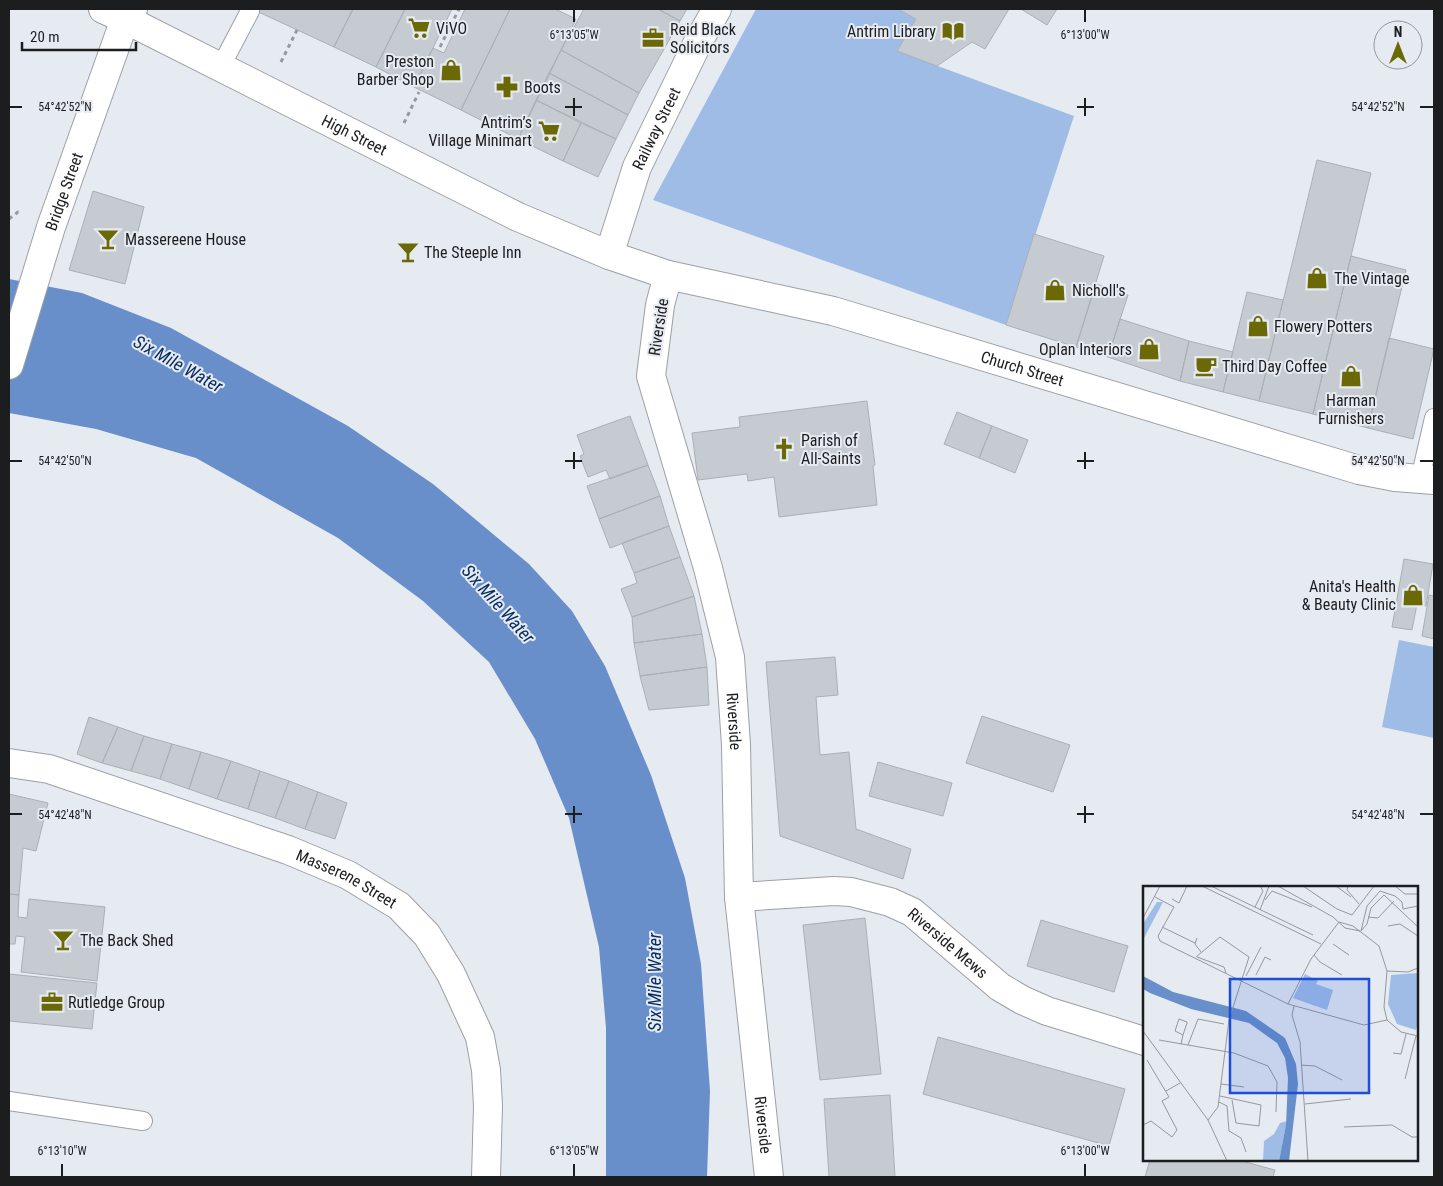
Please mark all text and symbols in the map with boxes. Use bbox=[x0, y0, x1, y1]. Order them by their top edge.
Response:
supermarket icon: ViVO bbox=[406, 15, 432, 41]
library icon: Antrim Library bbox=[940, 18, 966, 44]
place label: ViVO bbox=[436, 19, 467, 38]
scale bar bbox=[22, 20, 136, 52]
place label: Reid Black Solicitors bbox=[670, 20, 737, 57]
north arrow bbox=[1373, 20, 1423, 70]
place label: Antrim Library bbox=[847, 22, 936, 41]
text: N bbox=[1394, 24, 1402, 40]
office icon: Reid Black Solicitors bbox=[640, 25, 666, 51]
text: 20 m bbox=[30, 28, 60, 46]
text: 6°13'05"W bbox=[549, 28, 599, 42]
text: 6°13'00"W bbox=[1060, 28, 1110, 42]
place label: Preston Barber Shop bbox=[357, 52, 434, 89]
shop icon: Preston Barber Shop bbox=[438, 57, 464, 83]
pharmacy icon: Boots bbox=[494, 74, 520, 100]
place label: Boots bbox=[524, 78, 561, 97]
street label: Railway Street bbox=[628, 84, 685, 173]
text: 54°42'52"N bbox=[38, 100, 92, 114]
text: 54°42'52"N bbox=[1351, 100, 1405, 114]
street label: High Street bbox=[319, 111, 390, 160]
place label: Antrim’s Village Minimart bbox=[428, 113, 532, 150]
supermarket icon: Antrim’s Village Minimart bbox=[536, 118, 562, 144]
street label: Bridge Street bbox=[41, 150, 87, 233]
bar icon: Massereene House bbox=[95, 226, 121, 252]
place label: Massereene House bbox=[125, 230, 246, 249]
bar icon: The Steeple Inn bbox=[395, 239, 421, 265]
place label: The Steeple Inn bbox=[424, 243, 522, 262]
shop icon: The Vintage bbox=[1304, 265, 1330, 291]
place label: The Vintage bbox=[1334, 269, 1409, 288]
shop icon: Nicholl's bbox=[1042, 277, 1068, 303]
place label: Nicholl's bbox=[1072, 281, 1126, 300]
street label: Riverside bbox=[645, 297, 672, 357]
shop icon: Flowery Potters bbox=[1245, 313, 1271, 339]
place label: Flowery Potters bbox=[1274, 317, 1373, 336]
water label: Six Mile Water bbox=[130, 331, 227, 397]
shop icon: Oplan Interiors bbox=[1136, 336, 1162, 362]
place label: Oplan Interiors bbox=[1039, 340, 1132, 359]
street label: Church Street bbox=[979, 347, 1066, 390]
cafe icon: Third Day Coffee bbox=[1193, 353, 1219, 379]
place label: Third Day Coffee bbox=[1222, 357, 1327, 376]
shop icon: Harman Furnishers bbox=[1338, 363, 1364, 389]
place label: Harman Furnishers bbox=[1318, 391, 1384, 428]
place label: Parish of All-Saints bbox=[801, 431, 861, 468]
church icon: Parish of All-Saints bbox=[771, 436, 797, 462]
text: 54°42'50"N bbox=[38, 454, 92, 468]
text: 54°42'50"N bbox=[1351, 454, 1405, 468]
water label: Six Mile Water bbox=[458, 560, 540, 648]
place label: Anita's Health & Beauty Clinic bbox=[1302, 577, 1396, 614]
shop icon: Anita's Health & Beauty Clinic bbox=[1400, 582, 1426, 608]
street label: Riverside bbox=[722, 692, 745, 750]
text: 54°42'48"N bbox=[38, 808, 92, 822]
text: 54°42'48"N bbox=[1351, 808, 1405, 822]
street label: Masserene Street bbox=[293, 846, 400, 912]
inset map bbox=[1143, 886, 1418, 1161]
street label: Riverside Mews bbox=[904, 904, 991, 982]
bar icon: The Back Shed bbox=[50, 927, 76, 953]
place label: The Back Shed bbox=[80, 931, 173, 950]
water label: Six Mile Water bbox=[644, 932, 665, 1031]
office icon: Rutledge Group bbox=[39, 989, 65, 1015]
place label: Rutledge Group bbox=[68, 993, 165, 1012]
street label: Riverside bbox=[750, 1095, 775, 1155]
text: 6°13'10"W bbox=[37, 1144, 87, 1158]
text: 6°13'05"W bbox=[549, 1144, 599, 1158]
text: 6°13'00"W bbox=[1060, 1144, 1110, 1158]

